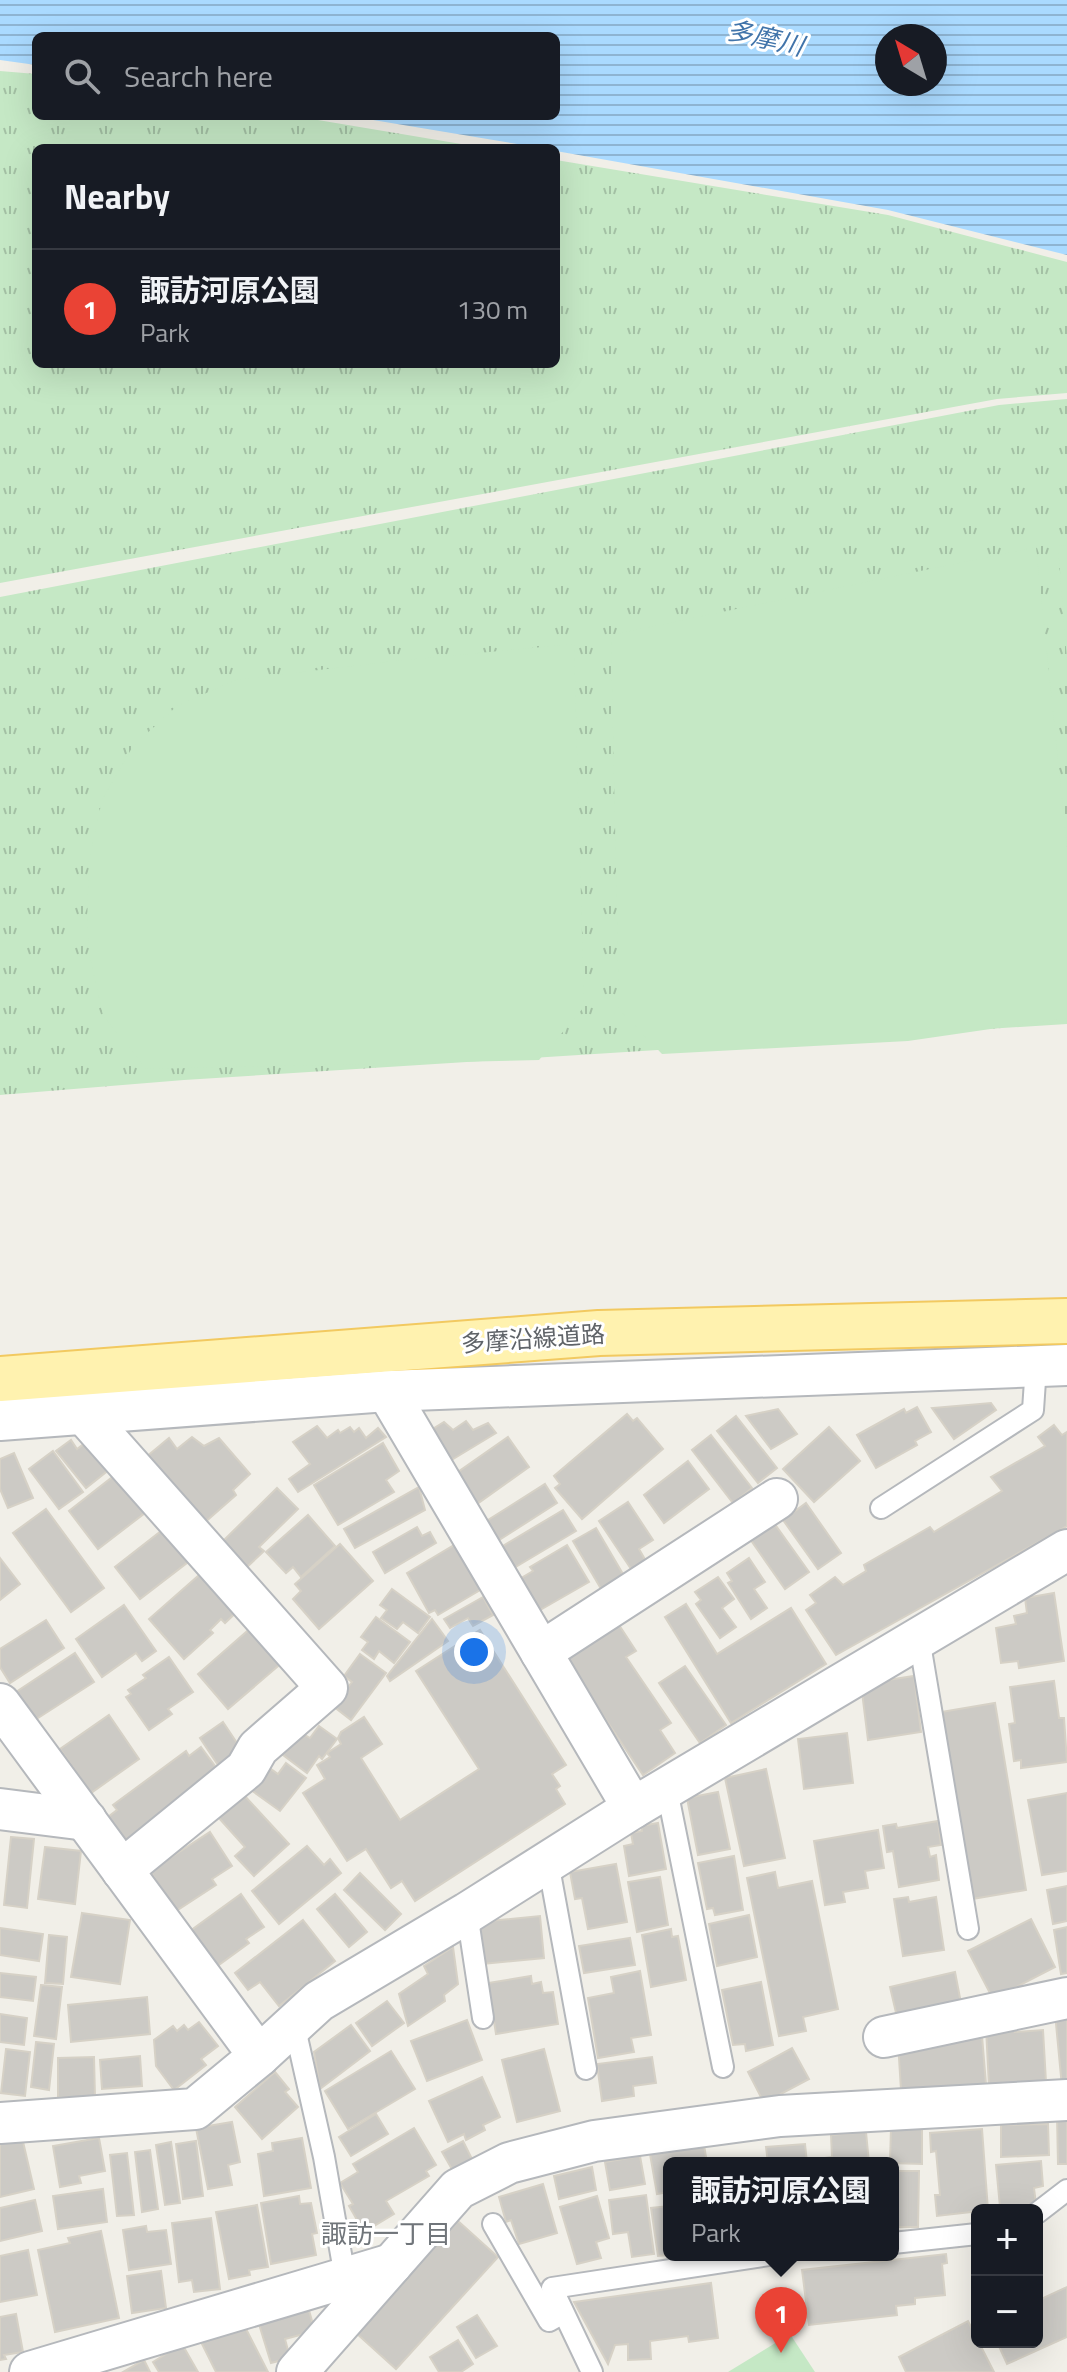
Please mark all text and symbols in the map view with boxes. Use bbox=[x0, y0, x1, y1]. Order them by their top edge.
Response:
water label: 多摩川 bbox=[723, 10, 810, 66]
north arrow bbox=[875, 24, 947, 96]
search box bbox=[32, 32, 560, 120]
text: Search here bbox=[124, 53, 273, 99]
icon: search bbox=[60, 54, 104, 98]
text: Nearby bbox=[64, 170, 170, 222]
text: 諏訪河原公園 bbox=[140, 267, 320, 313]
text: 1 bbox=[83, 290, 97, 329]
text: 130 m bbox=[457, 290, 528, 329]
text: Park bbox=[140, 313, 190, 352]
street label: 多摩沿線道路 bbox=[460, 1315, 606, 1361]
your location bbox=[454, 1632, 494, 1672]
popup bbox=[663, 2157, 899, 2261]
text: 諏訪河原公園 bbox=[691, 2167, 871, 2213]
map controls bbox=[971, 2204, 1043, 2348]
button: + bbox=[971, 2204, 1043, 2276]
text: Park bbox=[691, 2213, 741, 2252]
district label: 諏訪一丁目 bbox=[321, 2214, 451, 2253]
button: − bbox=[971, 2276, 1043, 2348]
pin: 1 bbox=[755, 2287, 807, 2353]

